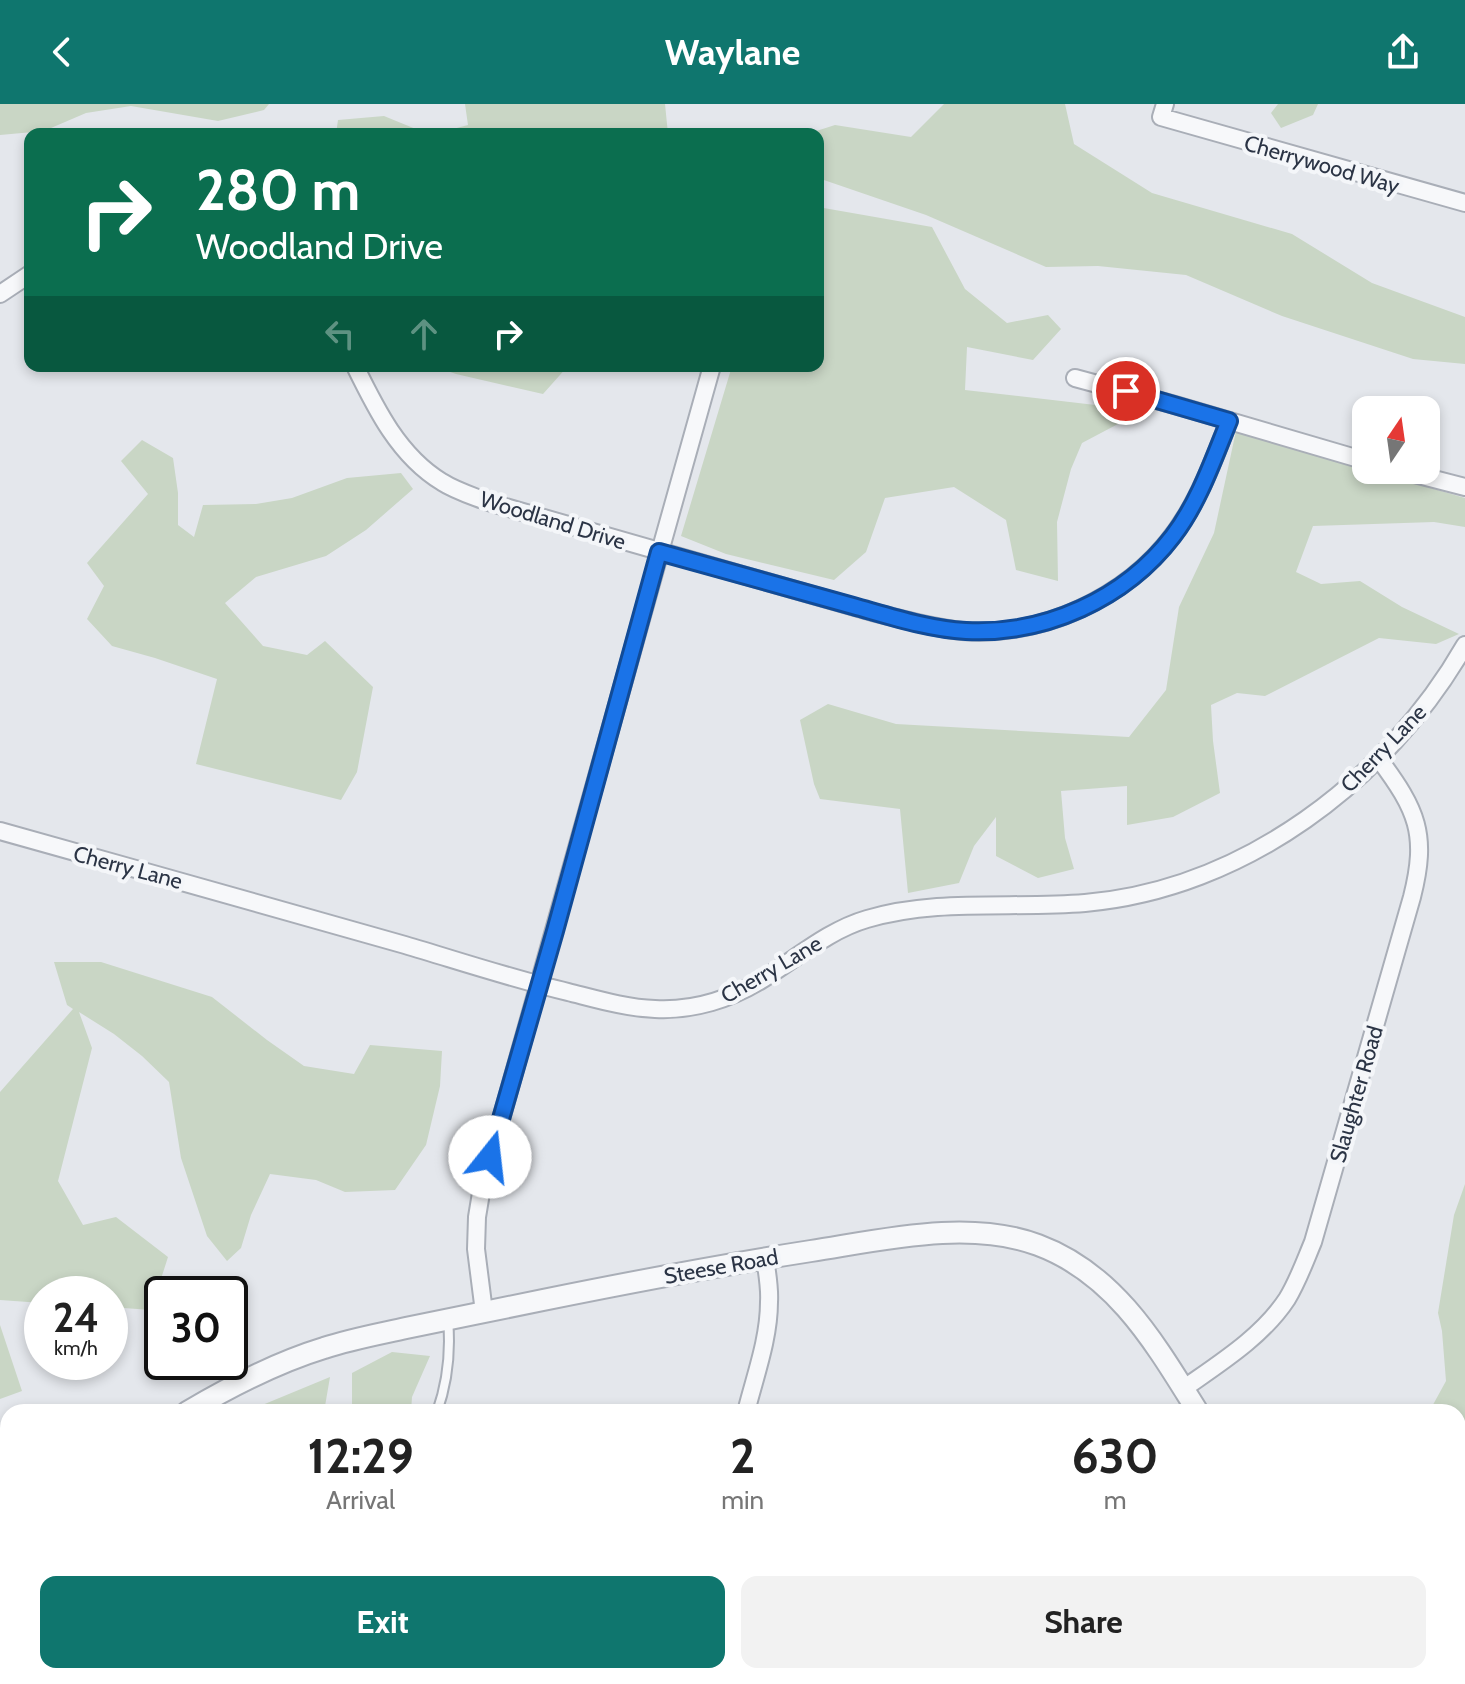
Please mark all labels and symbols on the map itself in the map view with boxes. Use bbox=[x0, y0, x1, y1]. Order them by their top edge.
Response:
street label: Cherrywood Way bbox=[1241, 129, 1403, 200]
pin bbox=[1092, 357, 1160, 425]
north arrow bbox=[1352, 396, 1440, 484]
street label: Woodland Drive bbox=[477, 486, 629, 555]
street label: Cherry Lane bbox=[1335, 699, 1432, 798]
street label: Cherry Lane bbox=[70, 840, 185, 895]
street label: Cherry Lane bbox=[716, 930, 826, 1009]
street label: Slaughter Road bbox=[1324, 1023, 1389, 1166]
position arrow bbox=[448, 1115, 532, 1199]
street label: Steese Road bbox=[662, 1243, 780, 1290]
speed limit sign: 30 bbox=[144, 1276, 248, 1380]

